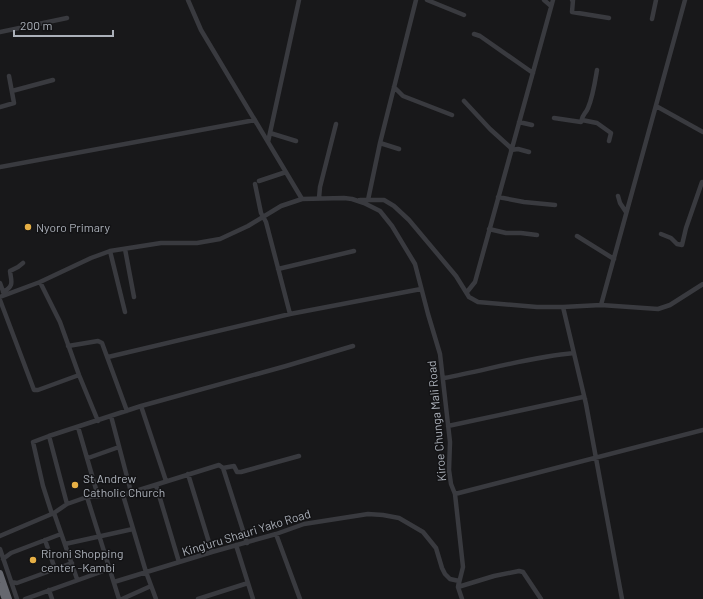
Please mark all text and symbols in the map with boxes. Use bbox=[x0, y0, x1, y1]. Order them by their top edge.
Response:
scale bar bbox=[14, 12, 113, 38]
text: 200 m bbox=[20, 18, 52, 32]
place label: Nyoro Primary bbox=[36, 220, 111, 234]
marker: Nyoro Primary bbox=[23, 222, 33, 232]
street label: Kiroe Chunga Mali Road bbox=[424, 360, 448, 482]
place label: St Andrew Catholic Church bbox=[83, 471, 165, 499]
marker: St Andrew Catholic Church bbox=[70, 480, 80, 490]
street label: King'uru Shauri Yako Road bbox=[180, 506, 312, 558]
place label: Rironi Shopping center -Kambi bbox=[41, 546, 123, 574]
marker: Rironi Shopping center -Kambi bbox=[28, 555, 38, 565]

